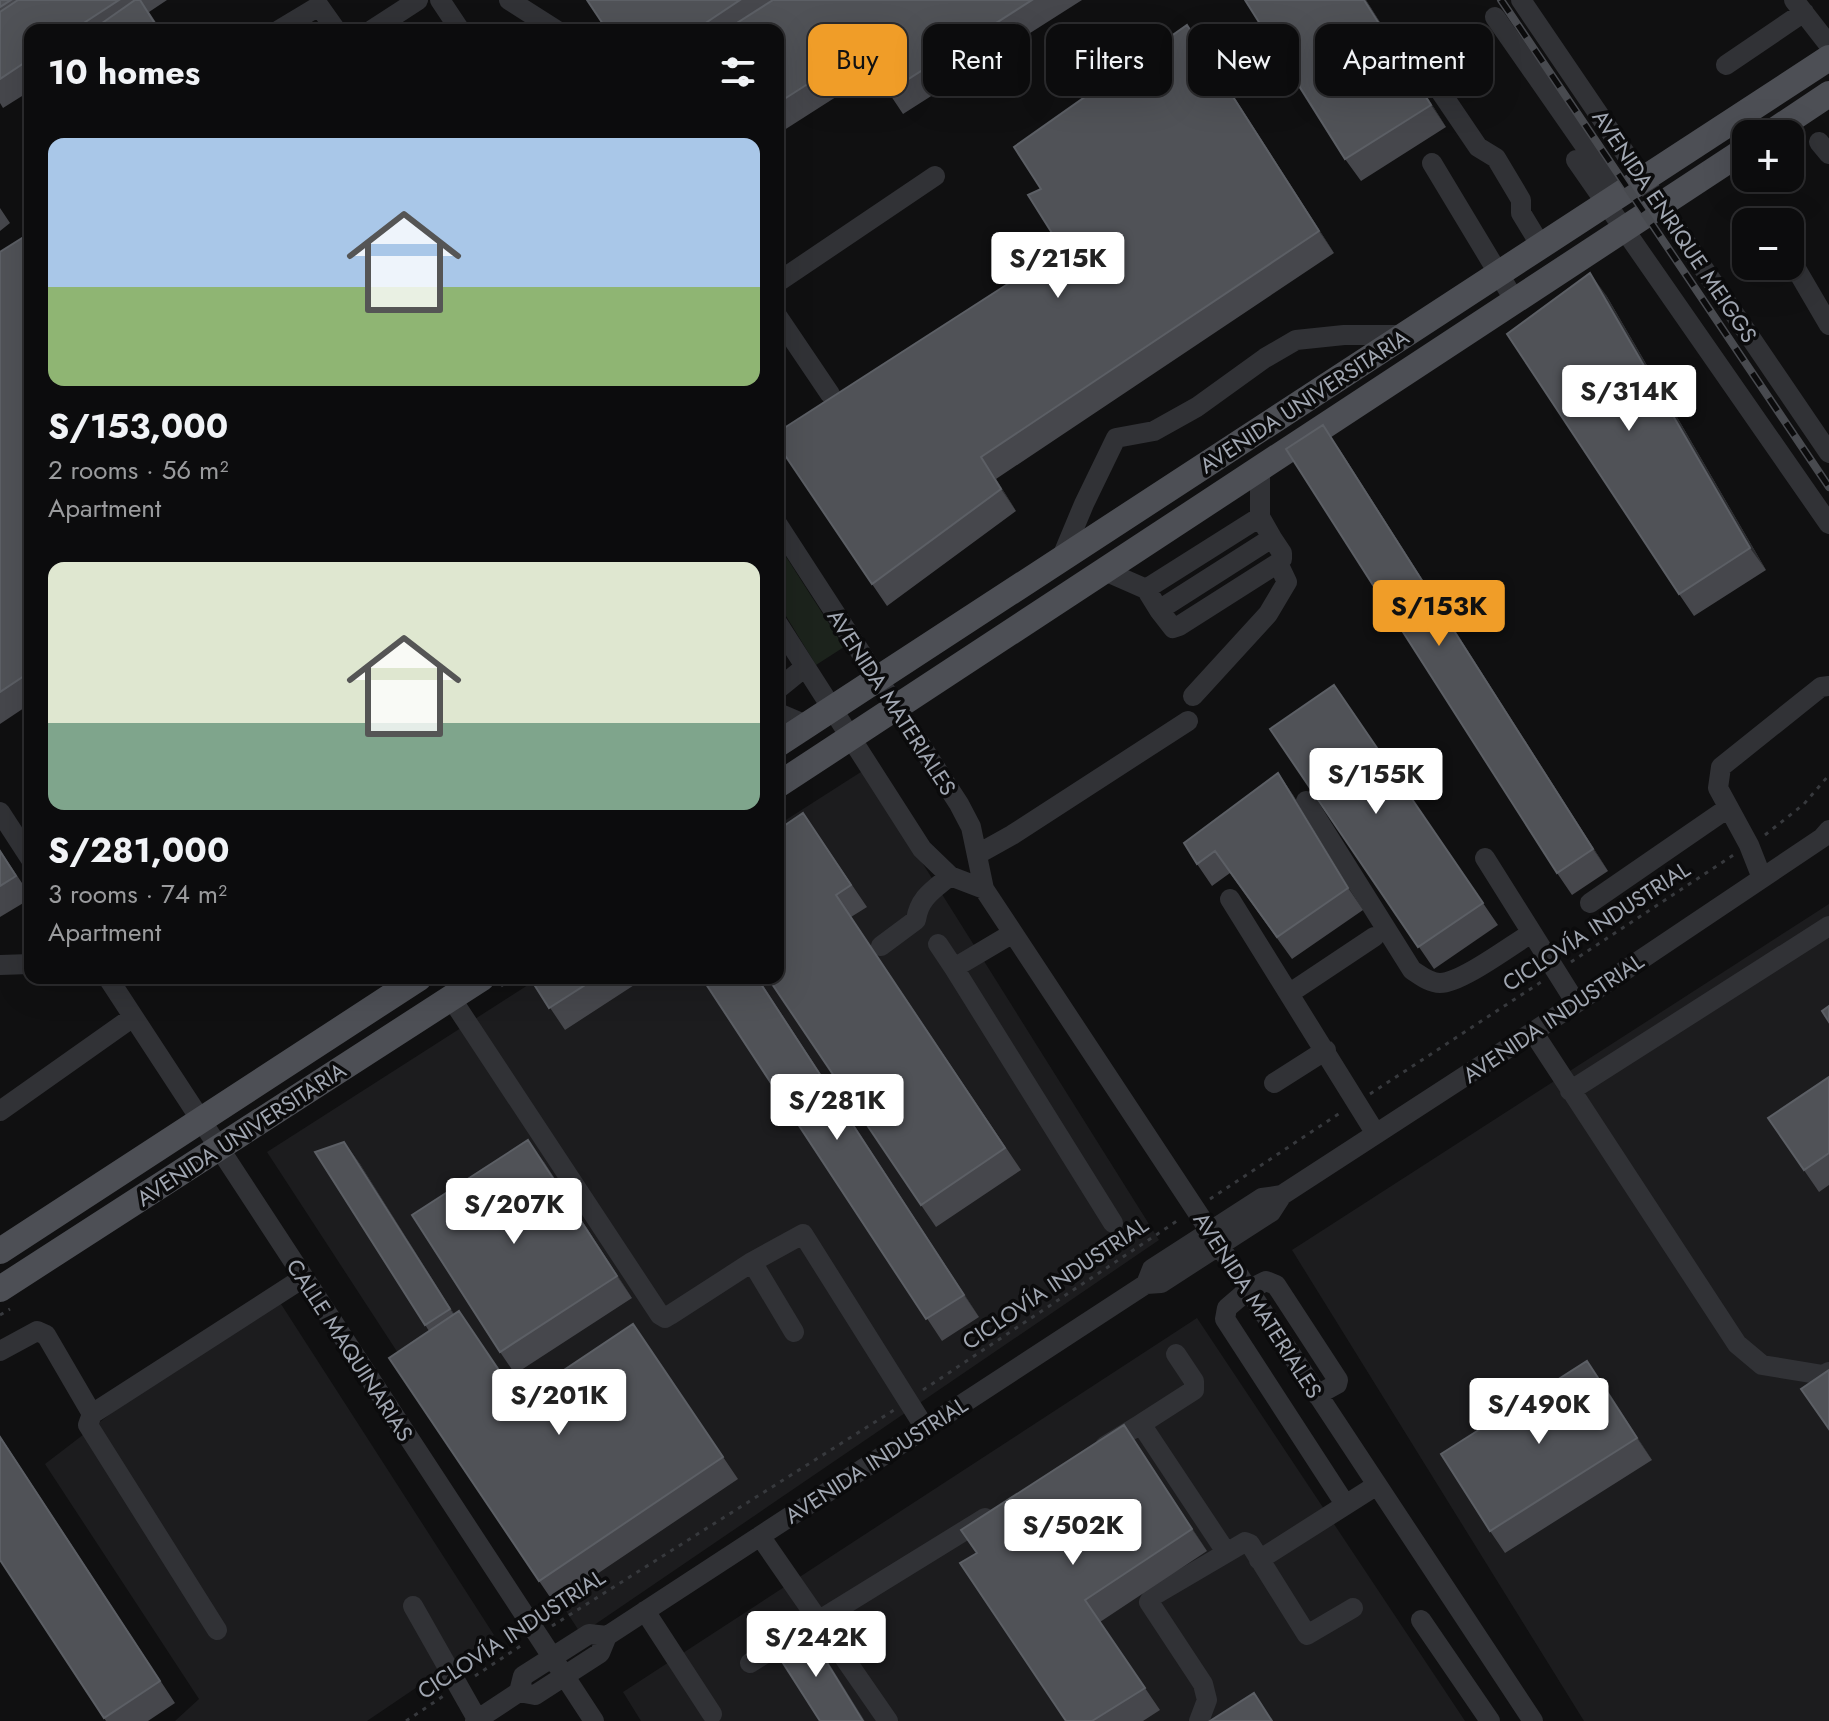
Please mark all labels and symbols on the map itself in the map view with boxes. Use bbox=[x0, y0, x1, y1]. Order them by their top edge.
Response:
street label: AVENIDA ENRIQUE MEIGGS bbox=[1585, 103, 1765, 349]
pin: S/215K bbox=[993, 232, 1123, 300]
street label: AVENIDA UNIVERSITARIA bbox=[1193, 321, 1416, 481]
pin: S/314K bbox=[1564, 365, 1694, 433]
pin: S/153K bbox=[1374, 580, 1504, 648]
street label: AVENIDA MATERIALES bbox=[820, 603, 964, 801]
pin: S/155K bbox=[1311, 748, 1441, 816]
street label: CICLOVÍA INDUSTRIAL bbox=[1496, 853, 1696, 999]
street label: AVENIDA INDUSTRIAL bbox=[1456, 945, 1650, 1091]
street label: AVENIDA UNIVERSITARIA bbox=[130, 1054, 353, 1214]
pin: S/281K bbox=[772, 1074, 902, 1142]
pin: S/207K bbox=[449, 1178, 579, 1246]
street label: AVENIDA MATERIALES bbox=[1186, 1206, 1330, 1404]
street label: CICLOVÍA INDUSTRIAL bbox=[956, 1209, 1154, 1357]
street label: CALLE MAQUINARIAS bbox=[279, 1252, 421, 1448]
pin: S/201K bbox=[494, 1369, 624, 1437]
pin: S/490K bbox=[1474, 1378, 1604, 1446]
street label: AVENIDA INDUSTRIAL bbox=[778, 1389, 974, 1531]
pin: S/502K bbox=[1008, 1499, 1138, 1567]
street label: CICLOVÍA INDUSTRIAL bbox=[411, 1561, 611, 1707]
pin: S/242K bbox=[751, 1611, 881, 1679]

